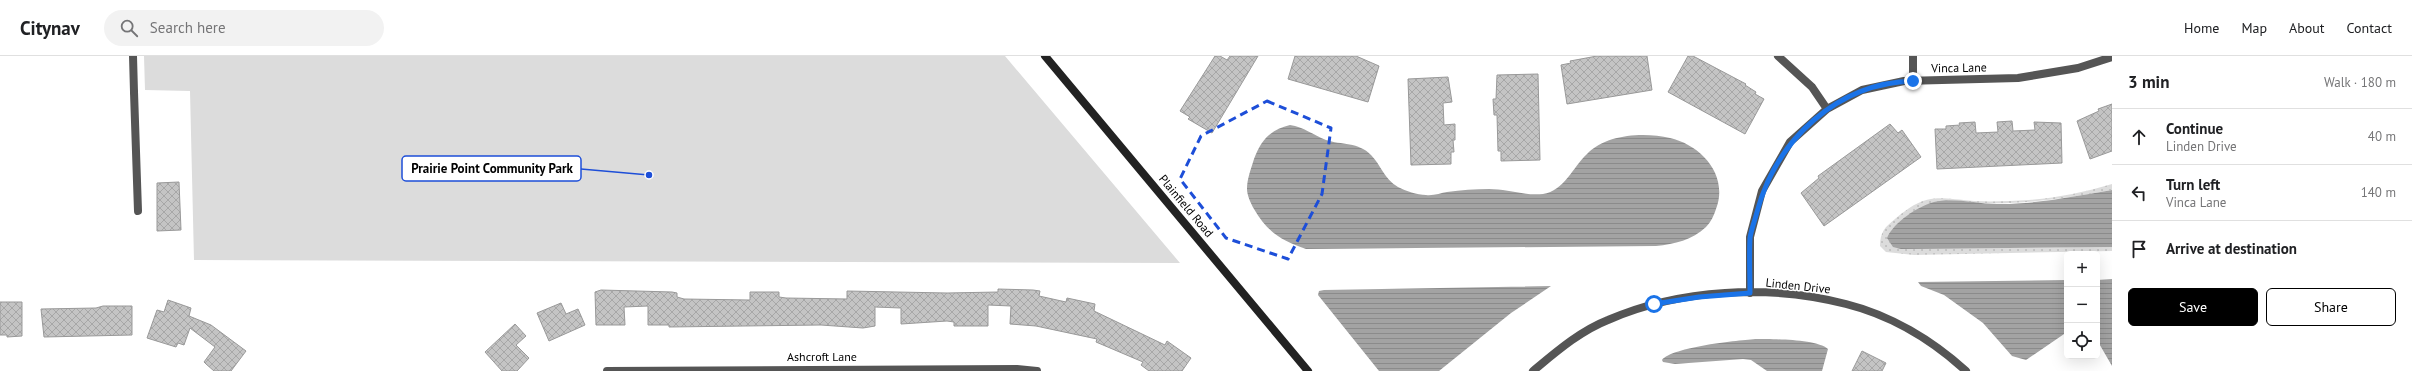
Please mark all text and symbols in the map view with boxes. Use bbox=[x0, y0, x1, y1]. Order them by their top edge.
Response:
search box bbox=[104, 10, 384, 46]
text: Citynav bbox=[20, 16, 80, 40]
icon: search bbox=[118, 17, 140, 39]
text: Search here bbox=[150, 18, 226, 37]
text: Home bbox=[2184, 19, 2219, 37]
text: Map bbox=[2241, 19, 2267, 37]
text: About bbox=[2289, 19, 2325, 37]
text: Contact bbox=[2347, 19, 2392, 37]
street label: Vinca Lane bbox=[1930, 60, 1987, 76]
text: 3 min bbox=[2128, 71, 2169, 93]
route end bbox=[1904, 72, 1922, 90]
text: Walk · 180 m bbox=[2324, 74, 2396, 91]
text: Continue bbox=[2166, 119, 2223, 138]
icon: ahead bbox=[2128, 126, 2150, 148]
text: 40 m bbox=[2368, 128, 2396, 145]
text: Linden Drive bbox=[2166, 138, 2237, 155]
callout: Prairie Point Community Park bbox=[402, 156, 581, 181]
text: Prairie Point Community Park bbox=[411, 160, 573, 177]
street label: Plainfield Road bbox=[1156, 171, 1217, 240]
text: Turn left bbox=[2166, 175, 2220, 194]
icon: left bbox=[2128, 182, 2150, 204]
text: 140 m bbox=[2361, 184, 2396, 201]
text: Vinca Lane bbox=[2166, 194, 2226, 211]
icon: arrive bbox=[2128, 238, 2150, 260]
text: Arrive at destination bbox=[2166, 239, 2297, 258]
map controls bbox=[2064, 251, 2100, 359]
button: + bbox=[2064, 251, 2100, 287]
street label: Linden Drive bbox=[1765, 275, 1831, 296]
button: − bbox=[2064, 287, 2100, 323]
button: Save bbox=[2128, 288, 2258, 326]
button: Share bbox=[2266, 288, 2396, 326]
route start bbox=[1645, 295, 1663, 313]
button: locate bbox=[2064, 323, 2100, 359]
street label: Ashcroft Lane bbox=[787, 349, 857, 364]

